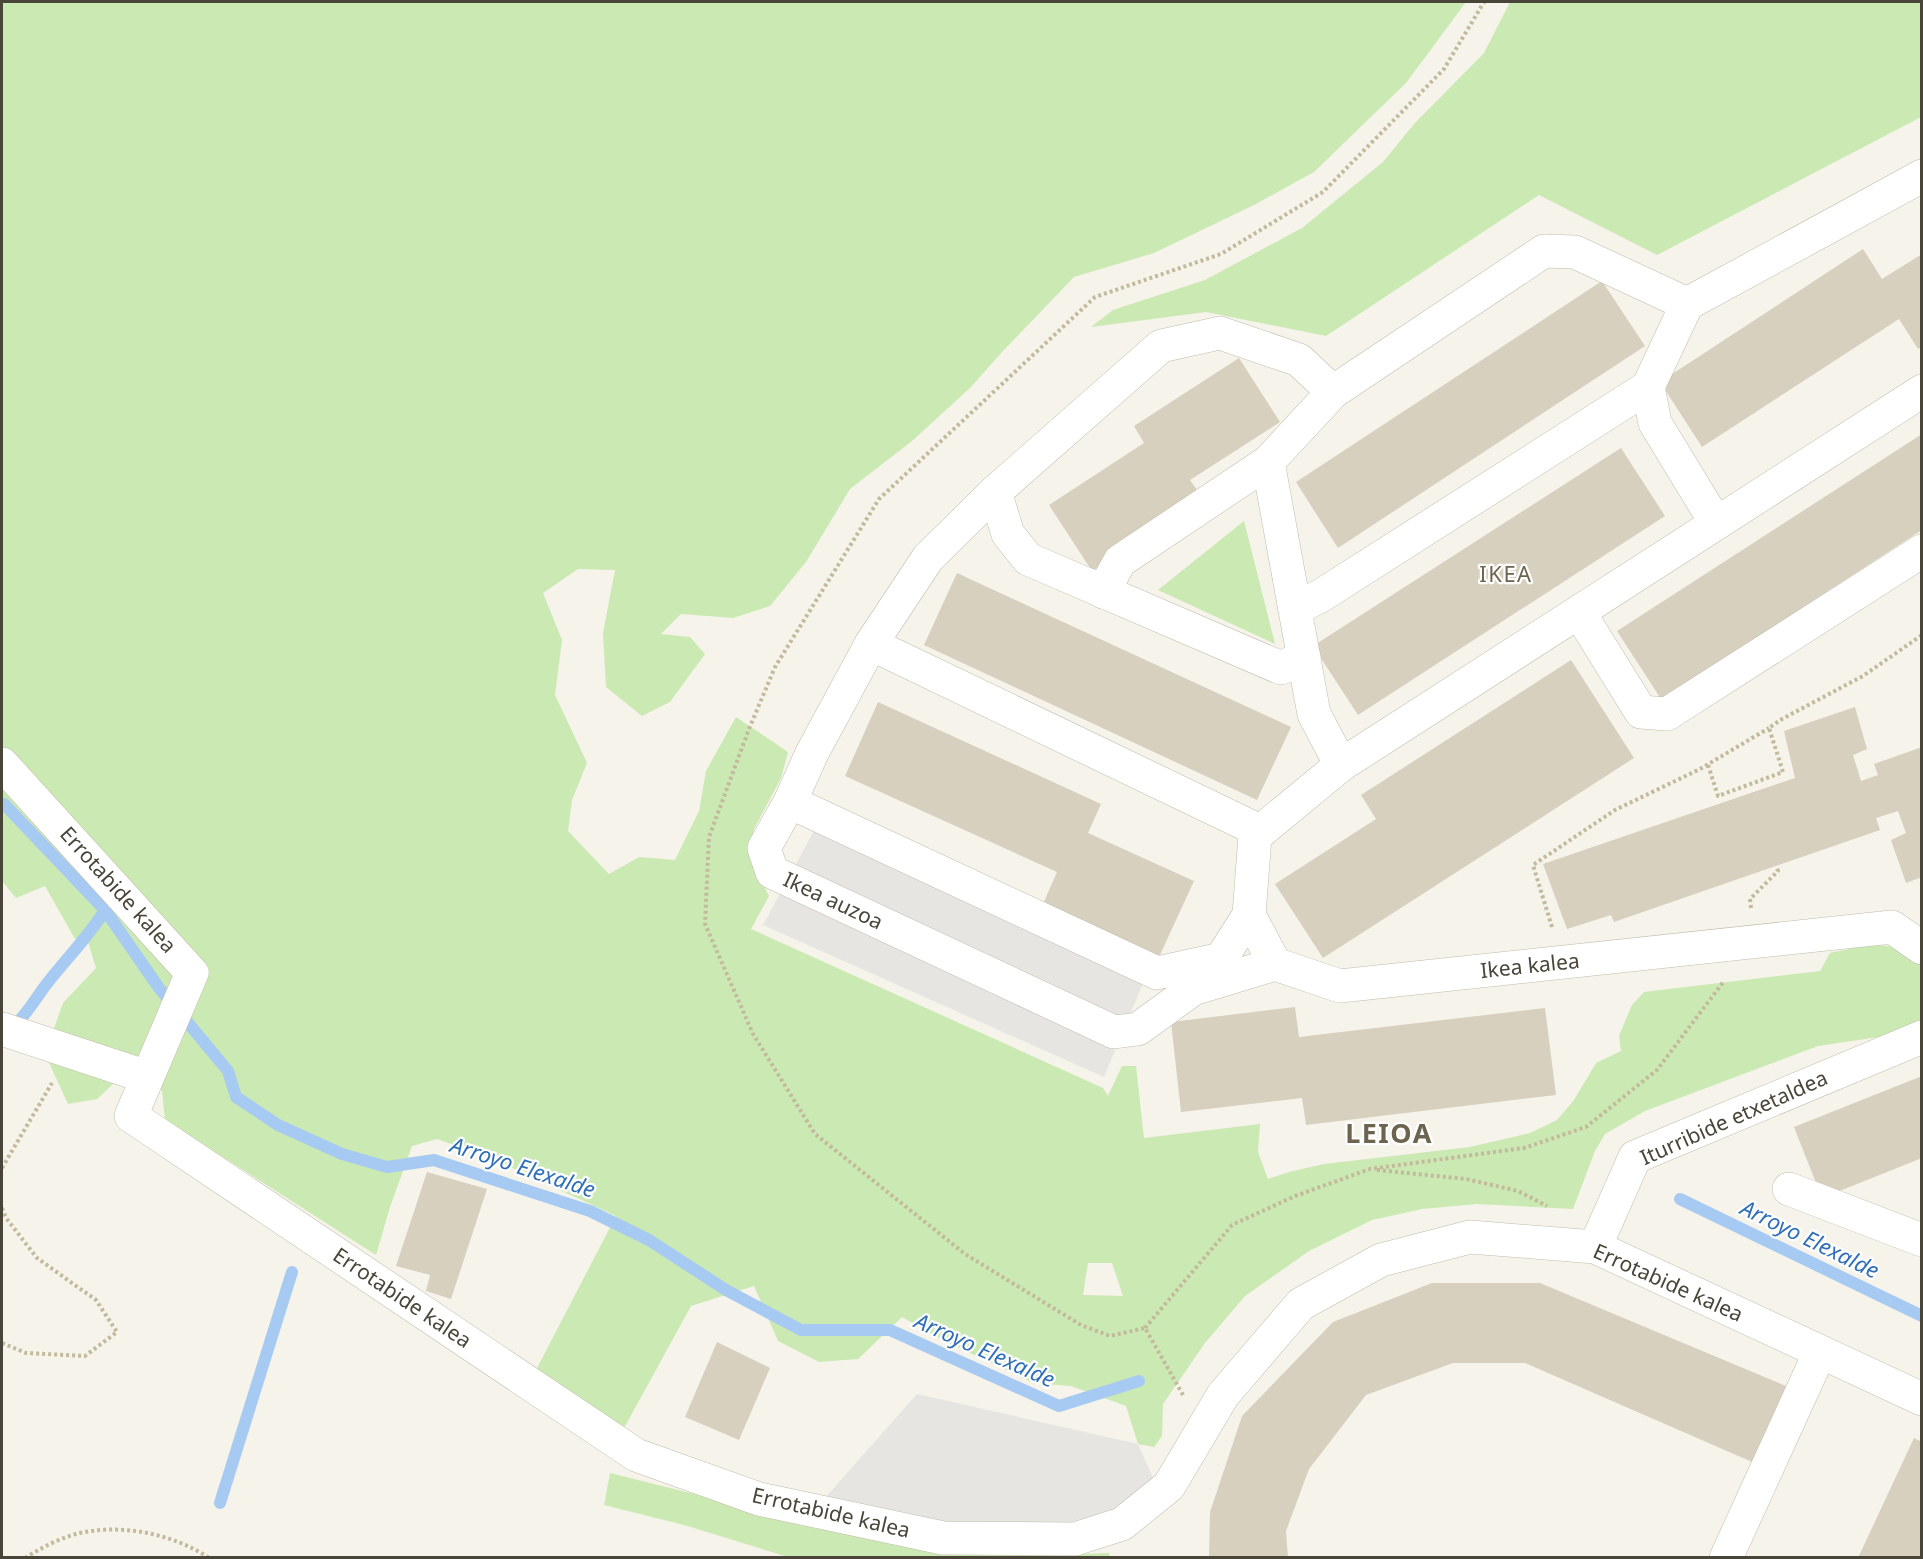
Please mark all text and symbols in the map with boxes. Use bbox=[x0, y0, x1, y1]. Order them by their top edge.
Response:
district label: IKEA bbox=[1479, 558, 1533, 588]
street label: Errotabide kalea bbox=[54, 820, 183, 959]
street label: Ikea auzoa bbox=[779, 865, 888, 935]
street label: Ikea kalea bbox=[1479, 946, 1581, 984]
street label: Iturribide etxetaldea bbox=[1636, 1063, 1832, 1171]
district label: LEIOA bbox=[1345, 1114, 1433, 1151]
water label: Arroyo Elexalde bbox=[445, 1128, 599, 1204]
water label: Arroyo Elexalde bbox=[1735, 1191, 1885, 1285]
street label: Errotabide kalea bbox=[1589, 1237, 1748, 1328]
street label: Errotabide kalea bbox=[328, 1240, 477, 1354]
water label: Arroyo Elexalde bbox=[909, 1304, 1060, 1393]
street label: Errotabide kalea bbox=[750, 1480, 913, 1544]

